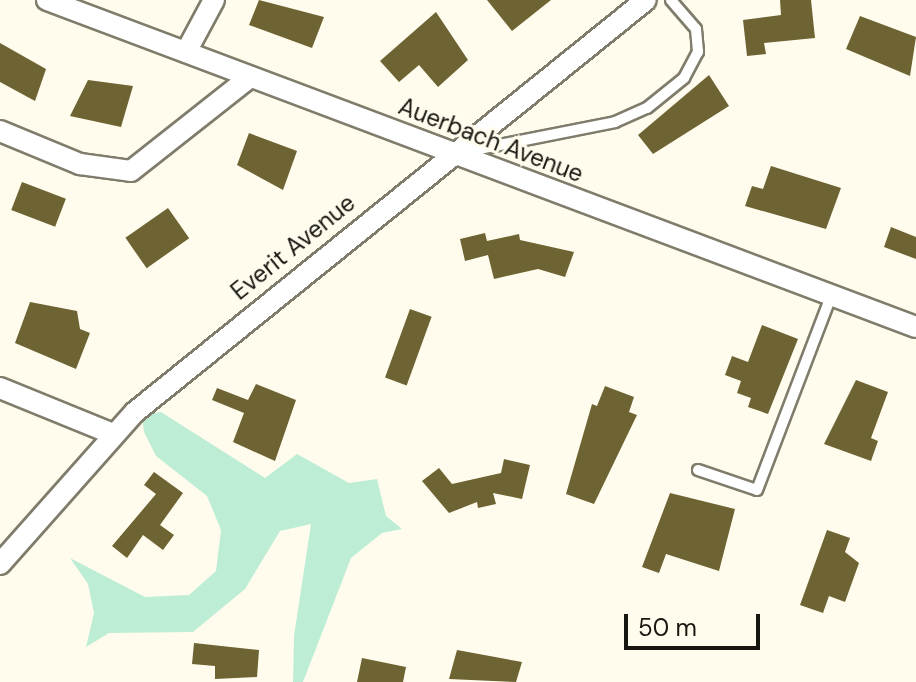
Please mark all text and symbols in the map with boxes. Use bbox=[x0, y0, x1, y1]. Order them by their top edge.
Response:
street label: Auerbach Avenue bbox=[395, 92, 587, 188]
street label: Everit Avenue bbox=[225, 188, 361, 306]
scale bar bbox=[628, 598, 764, 648]
text: 50 m bbox=[638, 612, 697, 643]

